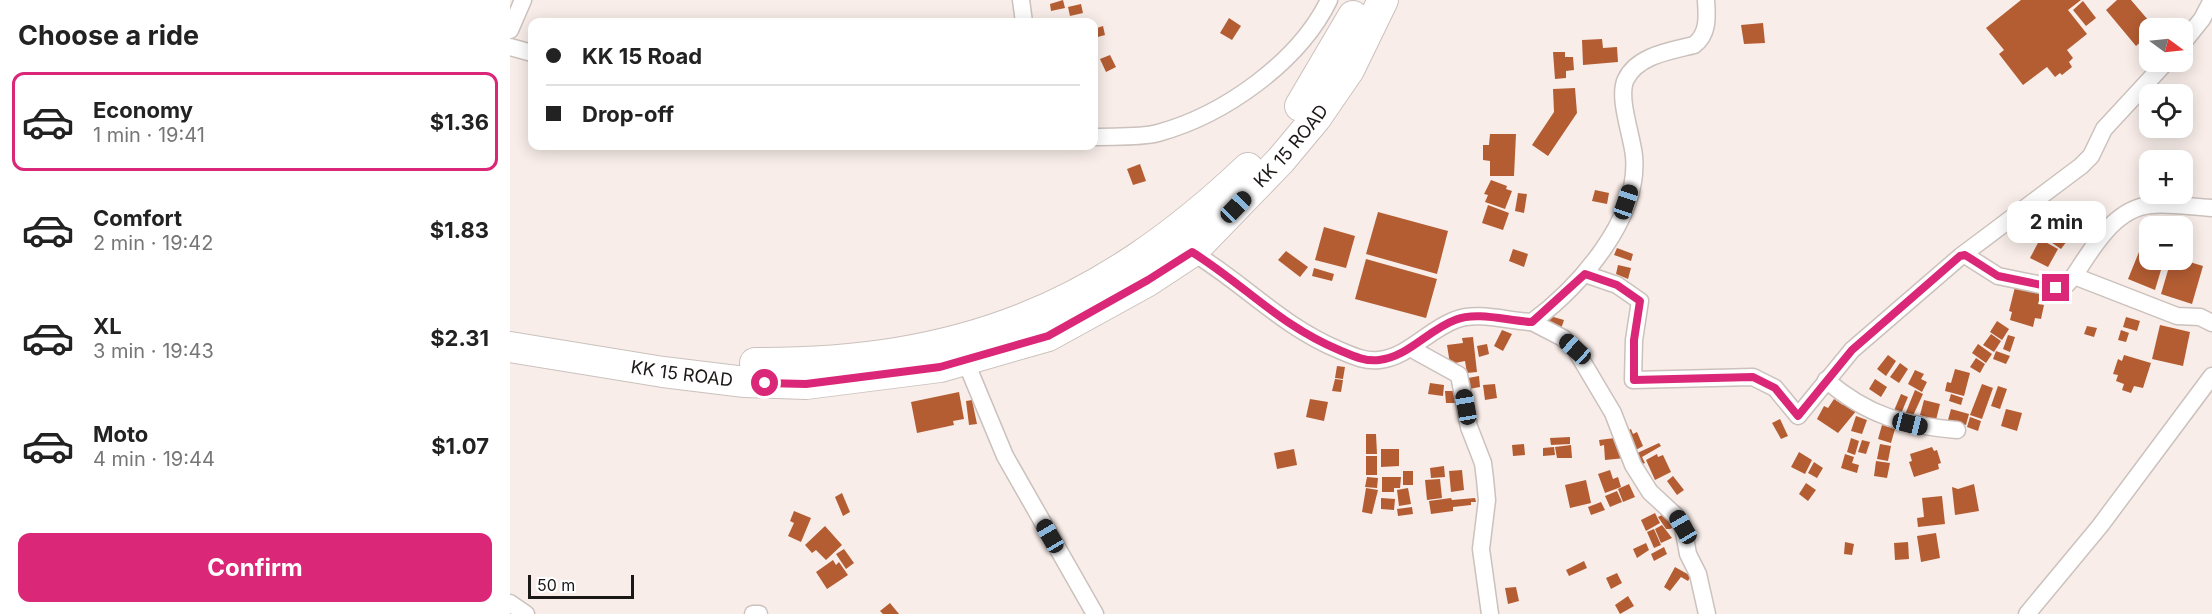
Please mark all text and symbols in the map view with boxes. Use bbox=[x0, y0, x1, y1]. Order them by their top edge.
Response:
north arrow bbox=[2139, 18, 2193, 72]
map controls bbox=[2139, 18, 2193, 270]
text: Choose a ride bbox=[18, 19, 199, 52]
text: KK 15 Road bbox=[582, 43, 702, 69]
button: locate bbox=[2139, 84, 2193, 138]
icon: car bbox=[21, 95, 75, 149]
text: Economy bbox=[93, 97, 193, 123]
street label: KK 15 ROAD bbox=[1249, 100, 1332, 192]
text: Drop-off bbox=[582, 101, 674, 127]
text: $1.36 bbox=[430, 109, 489, 135]
text: 1 min · 19:41 bbox=[93, 123, 205, 147]
button: + bbox=[2139, 150, 2193, 204]
car bbox=[1612, 182, 1640, 222]
car bbox=[1217, 188, 1255, 226]
callout: 2 min bbox=[2006, 201, 2106, 243]
icon: car bbox=[21, 203, 75, 257]
text: Comfort bbox=[93, 205, 182, 231]
text: 2 min bbox=[2030, 210, 2083, 234]
button: − bbox=[2139, 216, 2193, 270]
text: $1.83 bbox=[430, 217, 489, 243]
text: 2 min · 19:42 bbox=[93, 231, 213, 255]
route end bbox=[2042, 274, 2069, 301]
icon: car bbox=[21, 311, 75, 365]
text: XL bbox=[93, 313, 122, 339]
text: $2.31 bbox=[430, 325, 489, 351]
car bbox=[1556, 330, 1594, 368]
text: 3 min · 19:43 bbox=[93, 339, 214, 363]
street label: KK 15 ROAD bbox=[629, 356, 734, 390]
route start bbox=[751, 369, 778, 396]
car bbox=[1454, 388, 1478, 426]
car bbox=[1890, 411, 1930, 437]
icon: car bbox=[21, 419, 75, 473]
text: Moto bbox=[93, 421, 148, 447]
text: $1.07 bbox=[431, 433, 489, 459]
text: 4 min · 19:44 bbox=[93, 447, 215, 471]
car bbox=[1666, 507, 1700, 547]
car bbox=[1033, 516, 1067, 556]
button: Confirm bbox=[18, 533, 492, 602]
scale bar bbox=[528, 572, 634, 600]
text: 50 m bbox=[537, 575, 575, 595]

